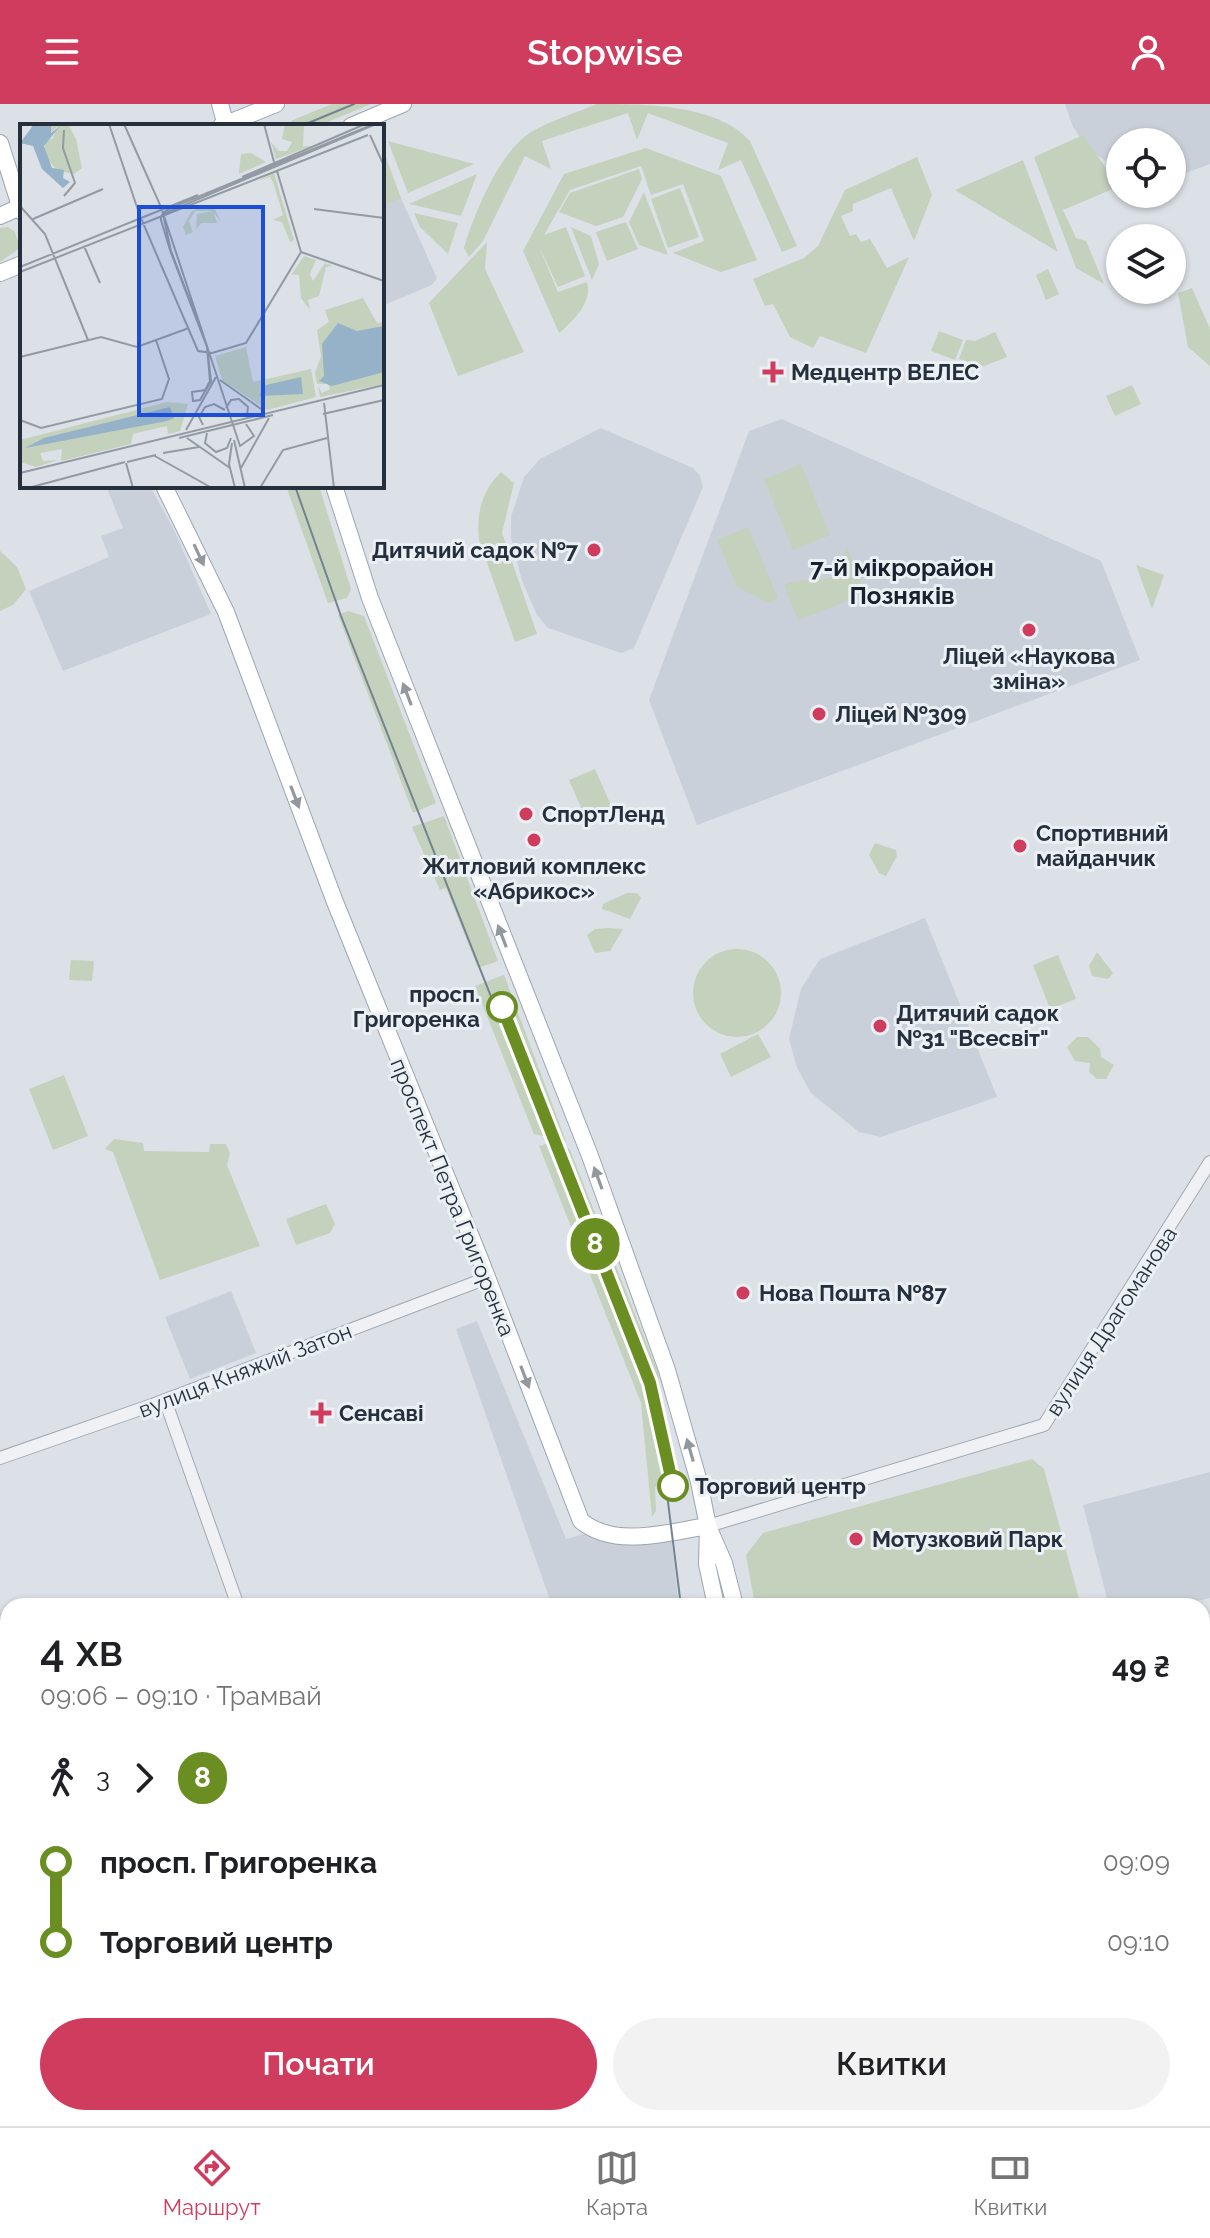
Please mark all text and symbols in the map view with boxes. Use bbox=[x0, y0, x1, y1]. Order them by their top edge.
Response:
icon: menu bbox=[40, 30, 84, 74]
icon: person bbox=[1126, 30, 1170, 74]
text: Stopwise bbox=[527, 31, 683, 73]
inset map bbox=[20, 124, 384, 488]
map controls bbox=[1106, 128, 1186, 304]
button: locate bbox=[1106, 128, 1186, 208]
button: layers bbox=[1106, 224, 1186, 304]
place label: Медцентр ВЕЛЕС bbox=[791, 359, 979, 385]
marker: Медцентр ВЕЛЕС bbox=[762, 361, 784, 383]
place label: Дитячий садок №7 bbox=[372, 537, 579, 563]
marker: Дитячий садок №7 bbox=[585, 541, 603, 559]
one-way arrow bbox=[193, 544, 206, 567]
district label: 7-й мікрорайон Позняків bbox=[810, 553, 994, 610]
marker: Ліцей «Наукова зміна» bbox=[1020, 621, 1038, 639]
place label: Ліцей «Наукова зміна» bbox=[943, 643, 1115, 694]
one-way arrow bbox=[400, 682, 413, 706]
place label: Ліцей №309 bbox=[835, 701, 966, 727]
marker: Ліцей №309 bbox=[810, 705, 828, 723]
one-way arrow bbox=[289, 785, 302, 809]
place label: СпортЛенд bbox=[542, 801, 665, 827]
marker: СпортЛенд bbox=[517, 805, 535, 823]
place label: Спортивний майданчик bbox=[1036, 820, 1169, 871]
marker: Житловий комплекс «Абрикос» bbox=[525, 831, 543, 849]
marker: Спортивний майданчик bbox=[1011, 837, 1029, 855]
place label: Житловий комплекс «Абрикос» bbox=[422, 853, 646, 904]
one-way arrow bbox=[495, 924, 508, 948]
place label: просп. Григоренка bbox=[353, 981, 480, 1032]
marker: просп. Григоренка bbox=[487, 992, 517, 1022]
place label: Дитячий садок №31 "Всесвіт" bbox=[896, 1000, 1060, 1051]
marker: Дитячий садок №31 "Всесвіт" bbox=[871, 1017, 889, 1035]
street label: проспект Петра Григоренка bbox=[385, 1054, 521, 1340]
one-way arrow bbox=[591, 1165, 604, 1189]
line badge: 8 bbox=[569, 1218, 621, 1270]
street label: вулиця Драгоманова bbox=[1040, 1222, 1182, 1420]
text: 8 bbox=[587, 1227, 603, 1260]
place label: Нова Пошта №87 bbox=[759, 1280, 948, 1306]
marker: Нова Пошта №87 bbox=[734, 1284, 752, 1302]
street label: вулиця Княжий Затон bbox=[135, 1317, 355, 1423]
one-way arrow bbox=[519, 1365, 532, 1389]
place label: Сенсаві bbox=[339, 1400, 424, 1426]
marker: Сенсаві bbox=[310, 1402, 332, 1424]
one-way arrow bbox=[684, 1438, 696, 1463]
marker: Торговий центр bbox=[658, 1471, 688, 1501]
place label: Торговий центр bbox=[695, 1473, 866, 1499]
place label: Мотузковий Парк bbox=[872, 1526, 1064, 1552]
marker: Мотузковий Парк bbox=[847, 1530, 865, 1548]
text: 4 хв bbox=[40, 1625, 123, 1676]
text: 49 ₴ bbox=[1112, 1649, 1170, 1684]
text: 09:06 – 09:10 · Трамвай bbox=[40, 1681, 322, 1711]
icon: walk bbox=[40, 1756, 84, 1800]
icon: forward bbox=[122, 1756, 166, 1800]
text: 8 bbox=[194, 1761, 211, 1794]
text: 3 bbox=[96, 1763, 110, 1793]
text: просп. Григоренка bbox=[100, 1845, 377, 1880]
text: 09:09 bbox=[1103, 1847, 1170, 1877]
text: Торговий центр bbox=[100, 1925, 333, 1960]
text: 09:10 bbox=[1107, 1927, 1170, 1957]
button: Почати bbox=[40, 2018, 597, 2110]
button: Квитки bbox=[613, 2018, 1170, 2110]
tab: Маршрут bbox=[163, 2146, 261, 2220]
tab: Карта bbox=[586, 2146, 648, 2220]
tab: Квитки bbox=[973, 2146, 1047, 2220]

